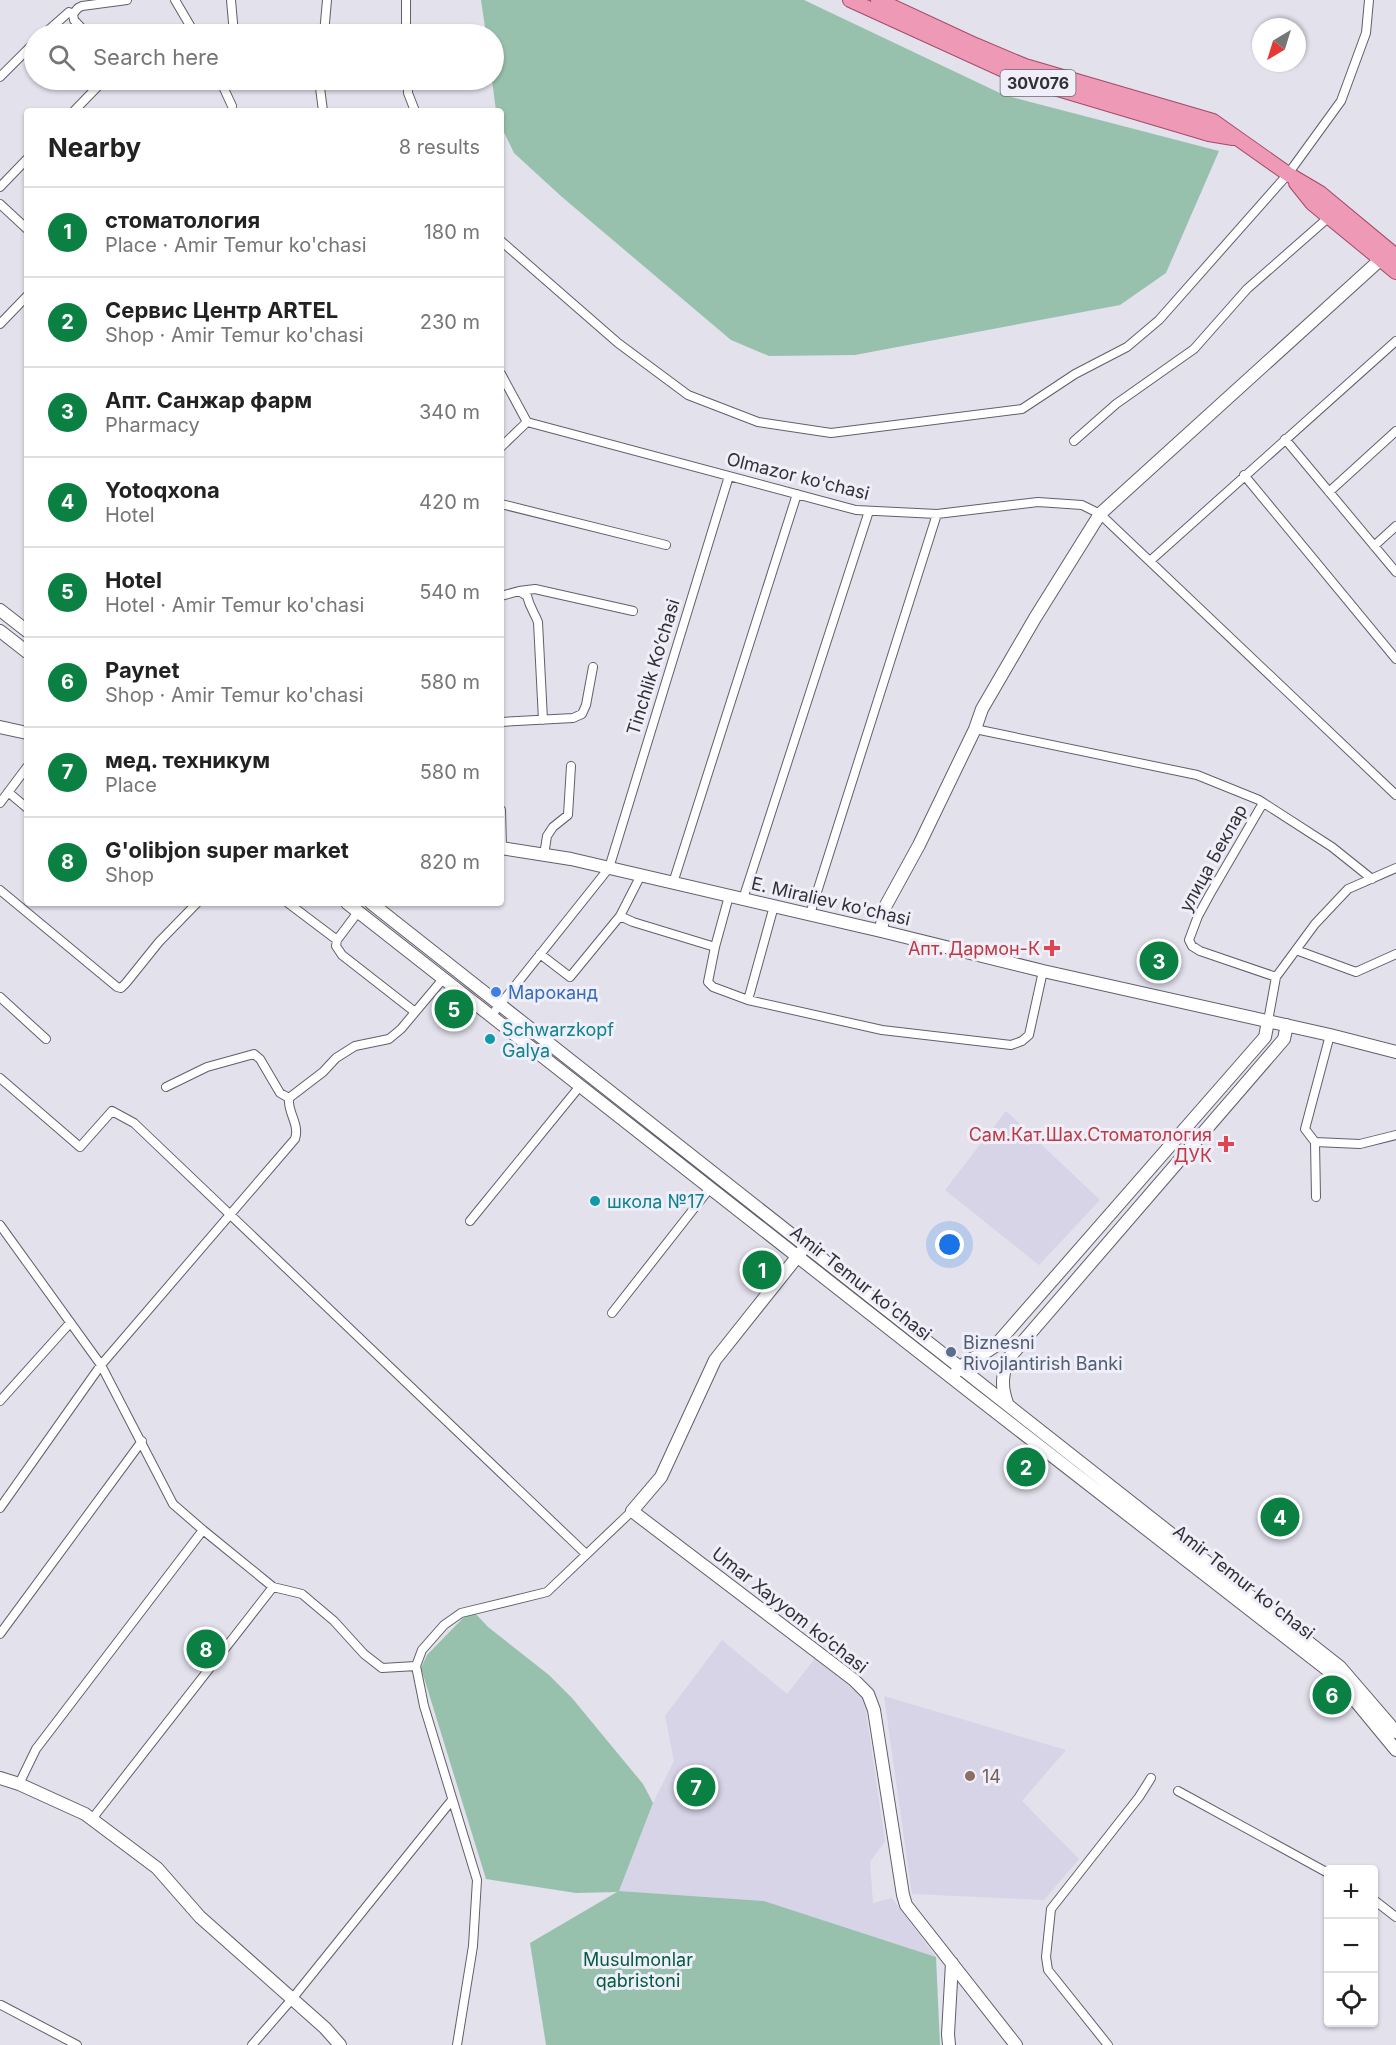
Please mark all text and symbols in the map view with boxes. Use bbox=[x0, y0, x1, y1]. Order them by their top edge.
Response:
north arrow bbox=[1252, 18, 1306, 72]
search box bbox=[24, 24, 504, 90]
icon: search bbox=[45, 41, 78, 74]
text: Search here bbox=[93, 44, 219, 70]
road number: 30V076 bbox=[1000, 70, 1076, 96]
text: Nearby bbox=[48, 132, 141, 163]
text: 8 results bbox=[399, 135, 480, 159]
text: стоматология bbox=[105, 207, 260, 233]
text: 1 bbox=[63, 220, 72, 244]
text: 180 m bbox=[424, 220, 480, 244]
text: Place · Amir Temur ko'chasi bbox=[105, 233, 367, 257]
text: Сервис Центр ARTEL bbox=[105, 297, 338, 323]
text: 2 bbox=[61, 310, 74, 334]
text: 230 m bbox=[420, 310, 480, 334]
text: Shop · Amir Temur ko'chasi bbox=[105, 323, 364, 347]
text: Апт. Санжар фарм bbox=[105, 387, 312, 413]
text: 3 bbox=[61, 400, 74, 424]
text: 340 m bbox=[419, 400, 480, 424]
text: Pharmacy bbox=[105, 413, 200, 437]
street label: Olmazor ko'chasi bbox=[724, 448, 872, 504]
text: Yotoqxona bbox=[105, 477, 220, 503]
text: 4 bbox=[61, 490, 74, 514]
text: 420 m bbox=[419, 490, 480, 514]
text: Hotel bbox=[105, 503, 155, 527]
text: Hotel bbox=[105, 567, 162, 593]
text: 5 bbox=[61, 580, 74, 604]
text: 540 m bbox=[419, 580, 480, 604]
text: Hotel · Amir Temur ko'chasi bbox=[105, 593, 364, 617]
street label: Tinchlik Ko’chasi bbox=[622, 596, 684, 738]
text: Paynet bbox=[105, 657, 179, 683]
text: 6 bbox=[61, 670, 74, 694]
text: 580 m bbox=[420, 670, 480, 694]
text: Shop · Amir Temur ko'chasi bbox=[105, 683, 364, 707]
text: мед. техникум bbox=[105, 747, 270, 773]
text: 7 bbox=[62, 760, 73, 784]
text: 580 m bbox=[420, 760, 480, 784]
text: Place bbox=[105, 773, 157, 797]
street label: улица Беклар bbox=[1175, 801, 1251, 915]
text: G'olibjon super market bbox=[105, 837, 349, 863]
text: 8 bbox=[61, 850, 74, 874]
text: 820 m bbox=[420, 850, 480, 874]
text: Shop bbox=[105, 863, 154, 887]
street label: E. Miraliev ko'chasi bbox=[749, 872, 913, 930]
place label: Апт. Дармон-К bbox=[908, 938, 1040, 959]
pin: 3 bbox=[1140, 938, 1178, 984]
marker: Апт. Дармон-К bbox=[1045, 941, 1059, 955]
place label: Мароканд bbox=[508, 982, 598, 1003]
marker: Мароканд bbox=[489, 985, 503, 999]
pin: 5 bbox=[434, 986, 474, 1032]
place label: Schwarzkopf Galya bbox=[502, 1019, 614, 1061]
marker: Schwarzkopf Galya bbox=[483, 1032, 497, 1046]
place label: Сам.Кат.Шах.Стоматология ДУК bbox=[969, 1124, 1212, 1166]
marker: Сам.Кат.Шах.Стоматология ДУК bbox=[1217, 1135, 1235, 1153]
place label: школа №17 bbox=[607, 1191, 705, 1212]
marker: школа №17 bbox=[588, 1194, 602, 1208]
street label: Amir Temur ko'chasi bbox=[786, 1221, 936, 1345]
your location bbox=[935, 1230, 964, 1259]
pin: 1 bbox=[742, 1248, 782, 1292]
place label: Biznesni Rivojlantirish Banki bbox=[963, 1332, 1123, 1374]
marker: Biznesni Rivojlantirish Banki bbox=[944, 1345, 958, 1359]
pin: 2 bbox=[1006, 1444, 1046, 1490]
pin: 4 bbox=[1260, 1494, 1300, 1540]
street label: Amir Temur ko'chasi bbox=[1169, 1520, 1319, 1644]
street label: Umar Xayyom ko‘chasi bbox=[708, 1543, 872, 1677]
pin: 8 bbox=[186, 1626, 226, 1672]
pin: 6 bbox=[1312, 1672, 1352, 1718]
pin: 7 bbox=[676, 1764, 716, 1810]
place label: 14 bbox=[982, 1766, 1001, 1787]
marker: 14 bbox=[963, 1769, 977, 1783]
map controls bbox=[1324, 1865, 1378, 2027]
button: + bbox=[1324, 1865, 1378, 1919]
button: − bbox=[1324, 1919, 1378, 1973]
park label: Musulmonlar qabristoni bbox=[583, 1949, 693, 1991]
button: locate bbox=[1324, 1973, 1378, 2027]

